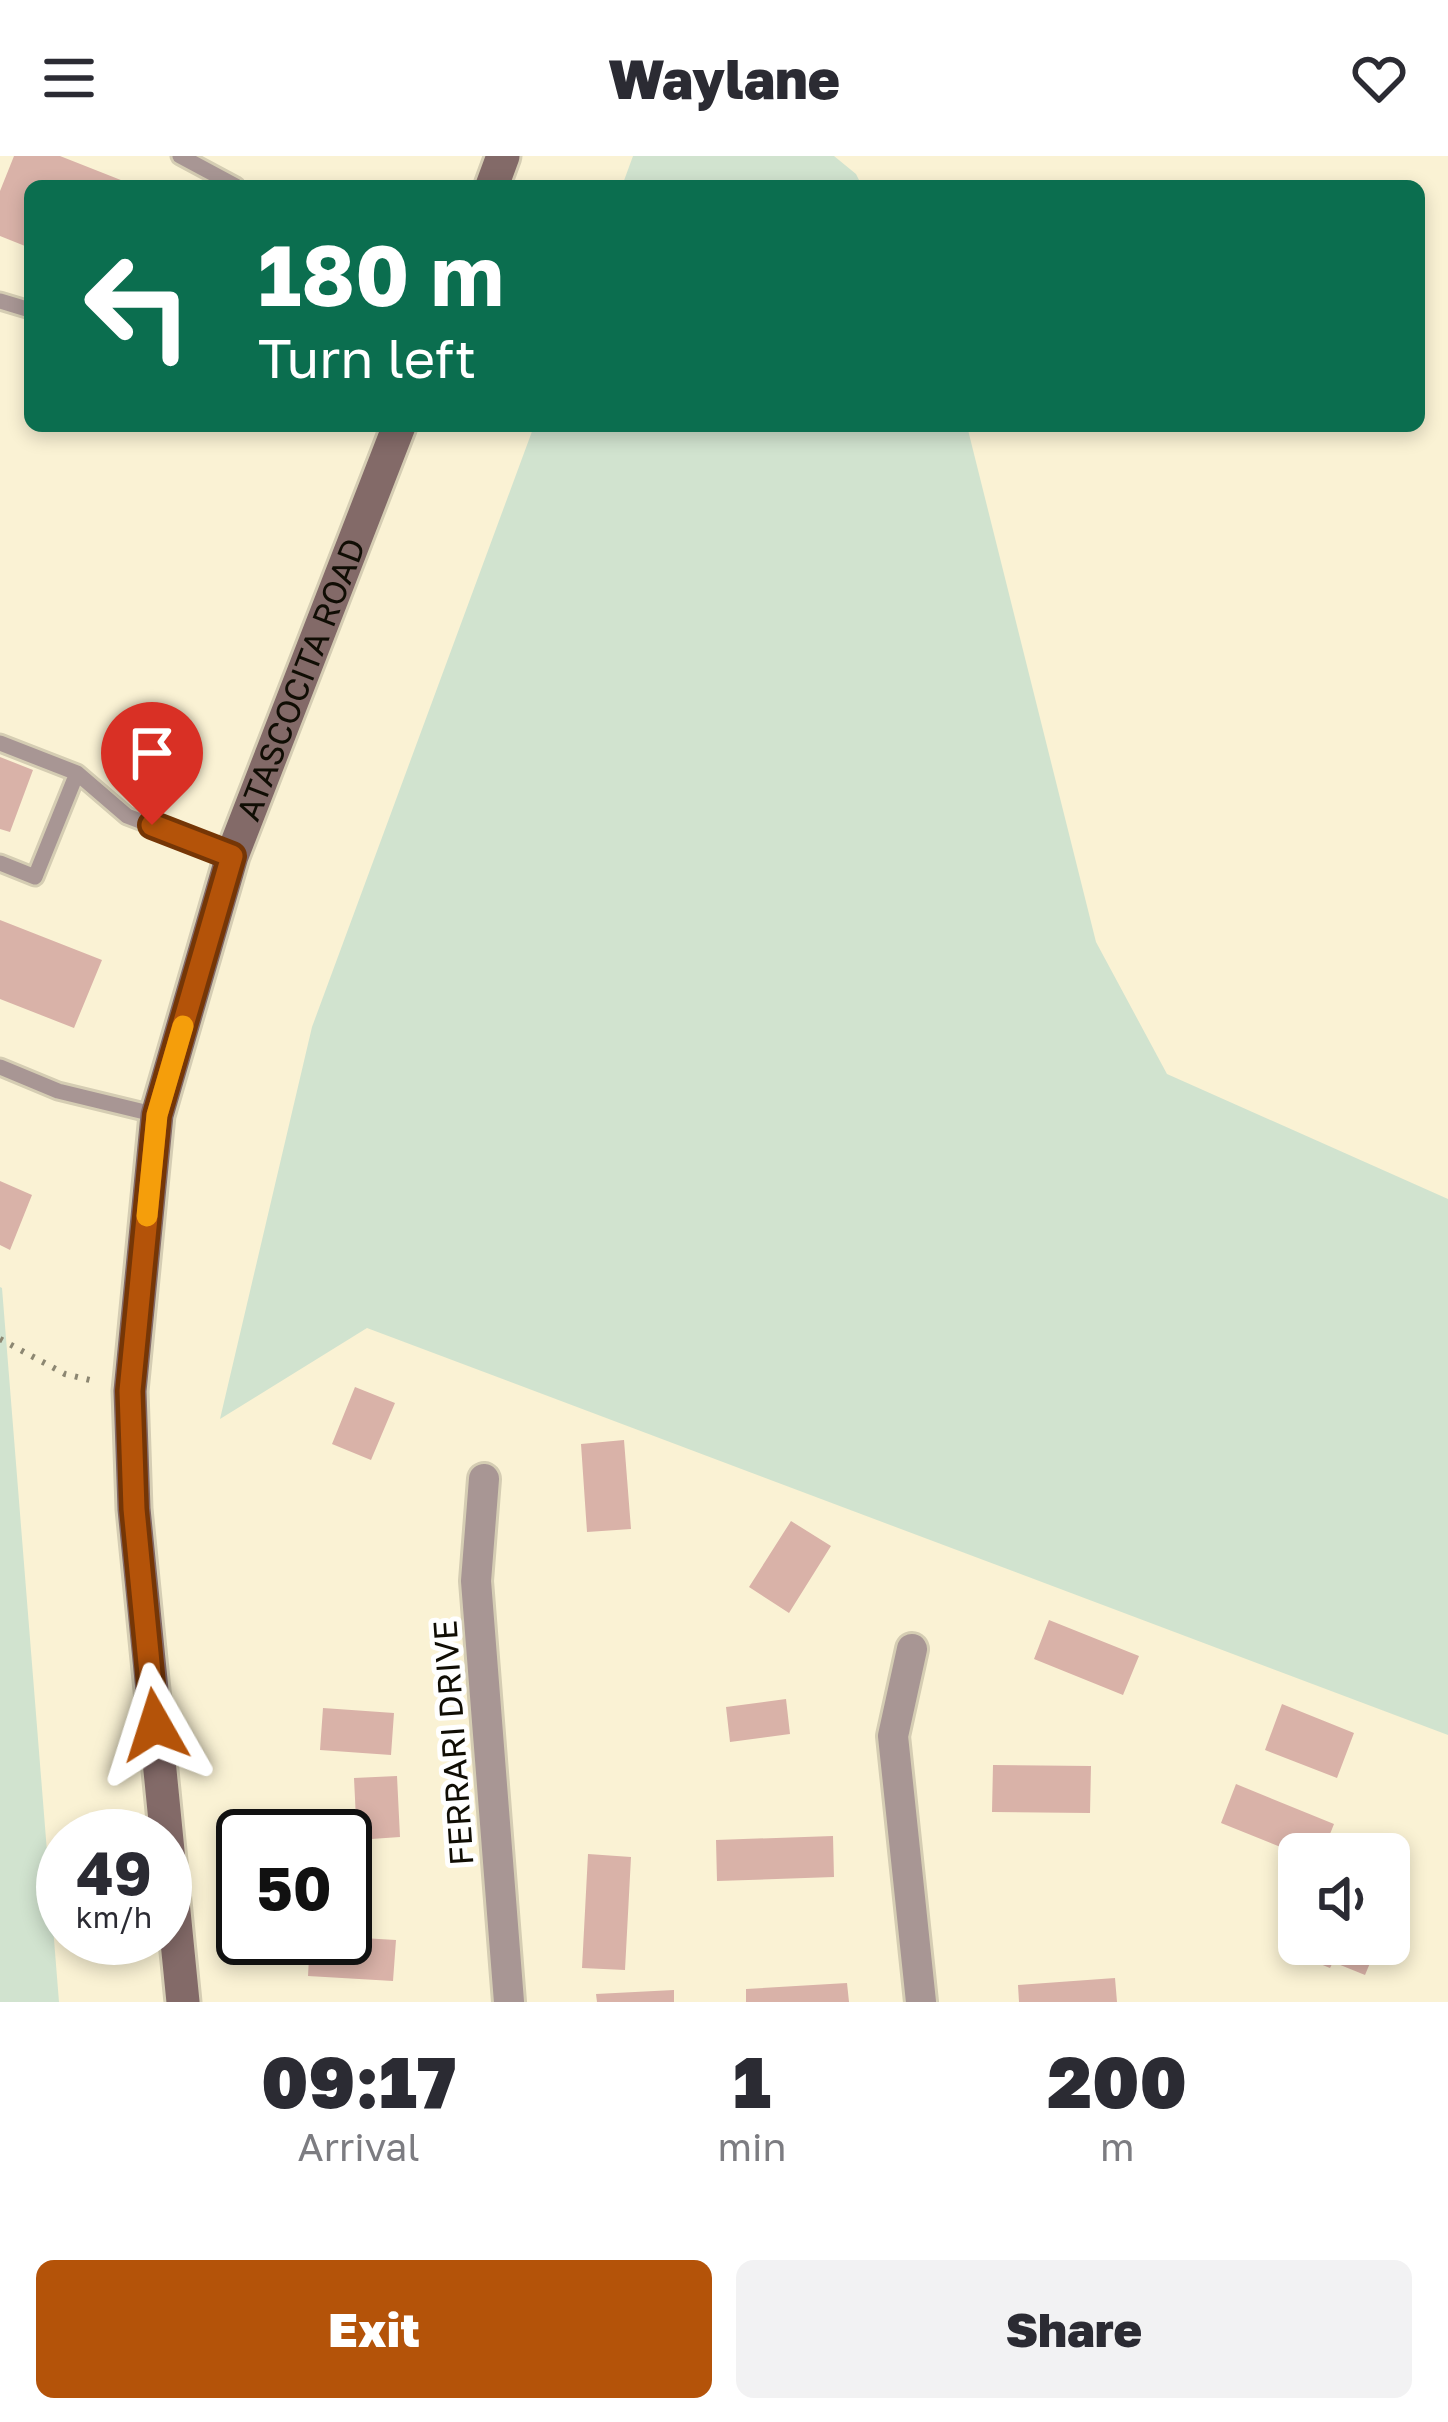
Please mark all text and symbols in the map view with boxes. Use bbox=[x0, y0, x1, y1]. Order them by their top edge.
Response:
icon: menu bbox=[36, 45, 102, 111]
icon: heart bbox=[1346, 45, 1412, 111]
text: Waylane bbox=[608, 46, 840, 111]
text: 180 m bbox=[258, 224, 504, 324]
icon: left bbox=[60, 228, 216, 384]
text: Turn left bbox=[258, 325, 476, 390]
street label: ATASCOCITA ROAD bbox=[228, 532, 373, 826]
pin bbox=[101, 702, 203, 825]
icon: arrive bbox=[119, 720, 185, 786]
street label: FERRARI DRIVE bbox=[424, 1619, 481, 1867]
position arrow bbox=[92, 1662, 218, 1788]
speed limit sign: 50 bbox=[216, 1809, 372, 1965]
map controls bbox=[1278, 1833, 1410, 1965]
button: sound bbox=[1278, 1833, 1410, 1965]
text: 49 bbox=[76, 1836, 152, 1908]
text: km/h bbox=[76, 1899, 152, 1935]
text: 09:17 bbox=[261, 2037, 456, 2124]
text: 1 bbox=[733, 2037, 771, 2124]
text: 200 bbox=[1047, 2037, 1187, 2124]
text: Arrival bbox=[298, 2123, 420, 2170]
text: min bbox=[717, 2123, 786, 2170]
text: m bbox=[1100, 2123, 1134, 2170]
button: Exit bbox=[36, 2260, 712, 2398]
button: Share bbox=[736, 2260, 1412, 2398]

